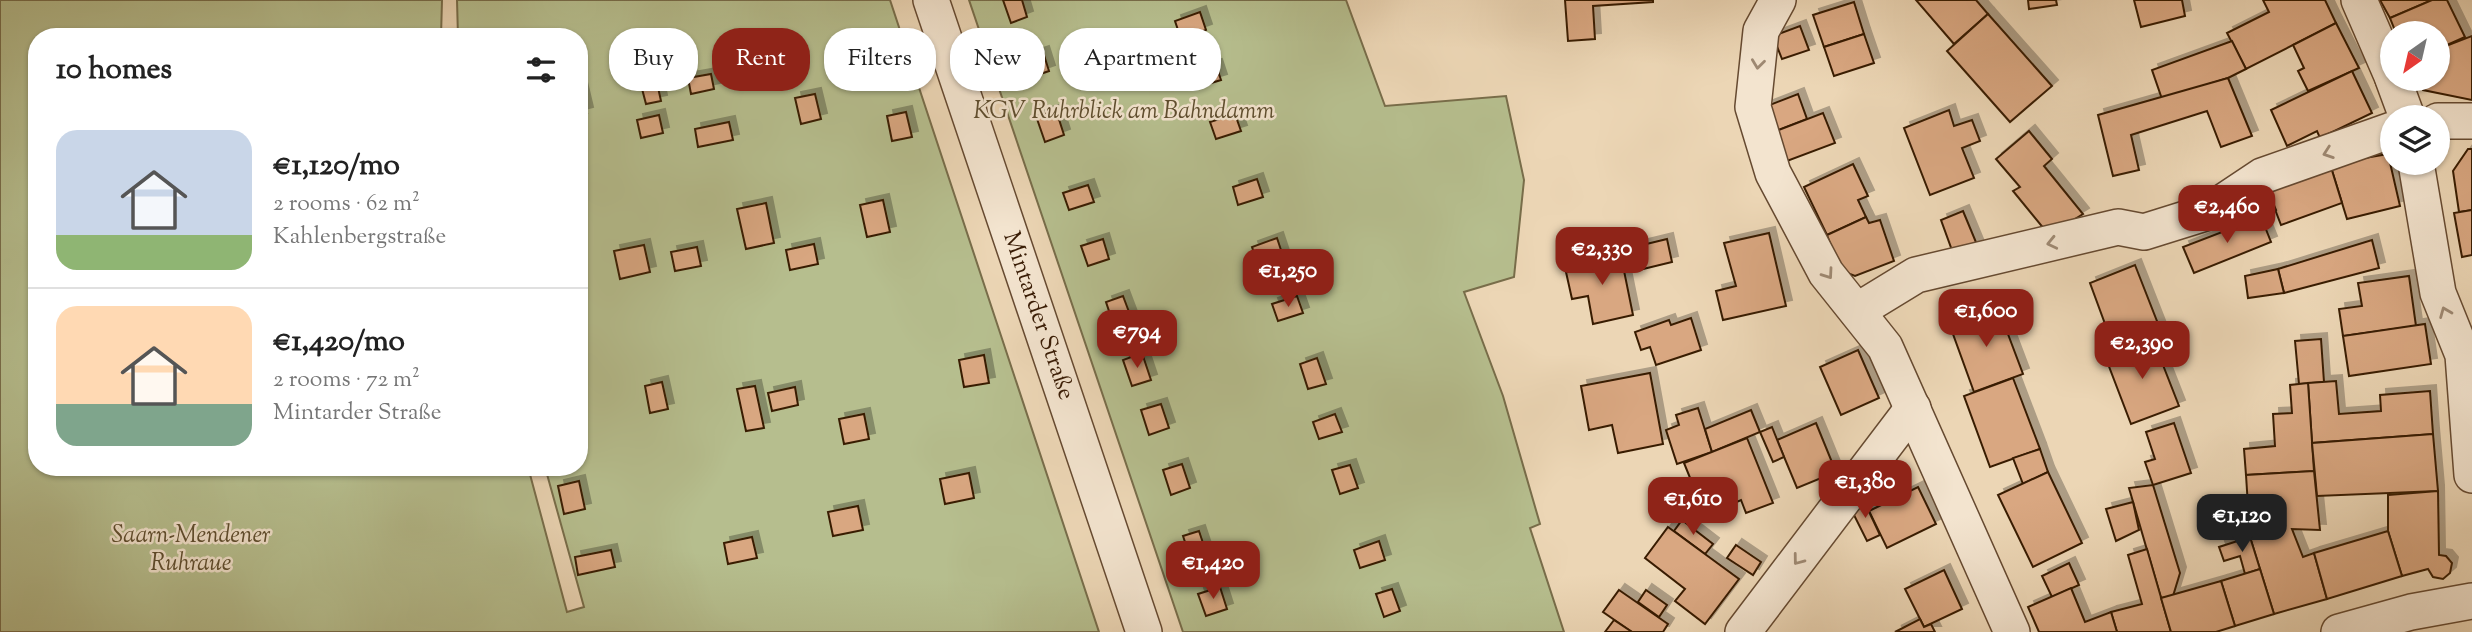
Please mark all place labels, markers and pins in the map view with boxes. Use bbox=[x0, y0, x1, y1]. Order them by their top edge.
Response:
pin: €2,460 bbox=[2170, 186, 2284, 245]
pin: €2,330 bbox=[1545, 228, 1659, 287]
pin: €1,250 bbox=[1231, 250, 1345, 309]
pin: €1,600 bbox=[1929, 290, 2043, 349]
pin: €794 bbox=[1096, 310, 1178, 370]
pin: €2,390 bbox=[2085, 322, 2199, 381]
pin: €1,380 bbox=[1808, 461, 1922, 520]
pin: €1,610 bbox=[1636, 477, 1750, 537]
pin: €1,120 bbox=[2185, 494, 2299, 554]
pin: €1,420 bbox=[1156, 542, 1270, 601]

